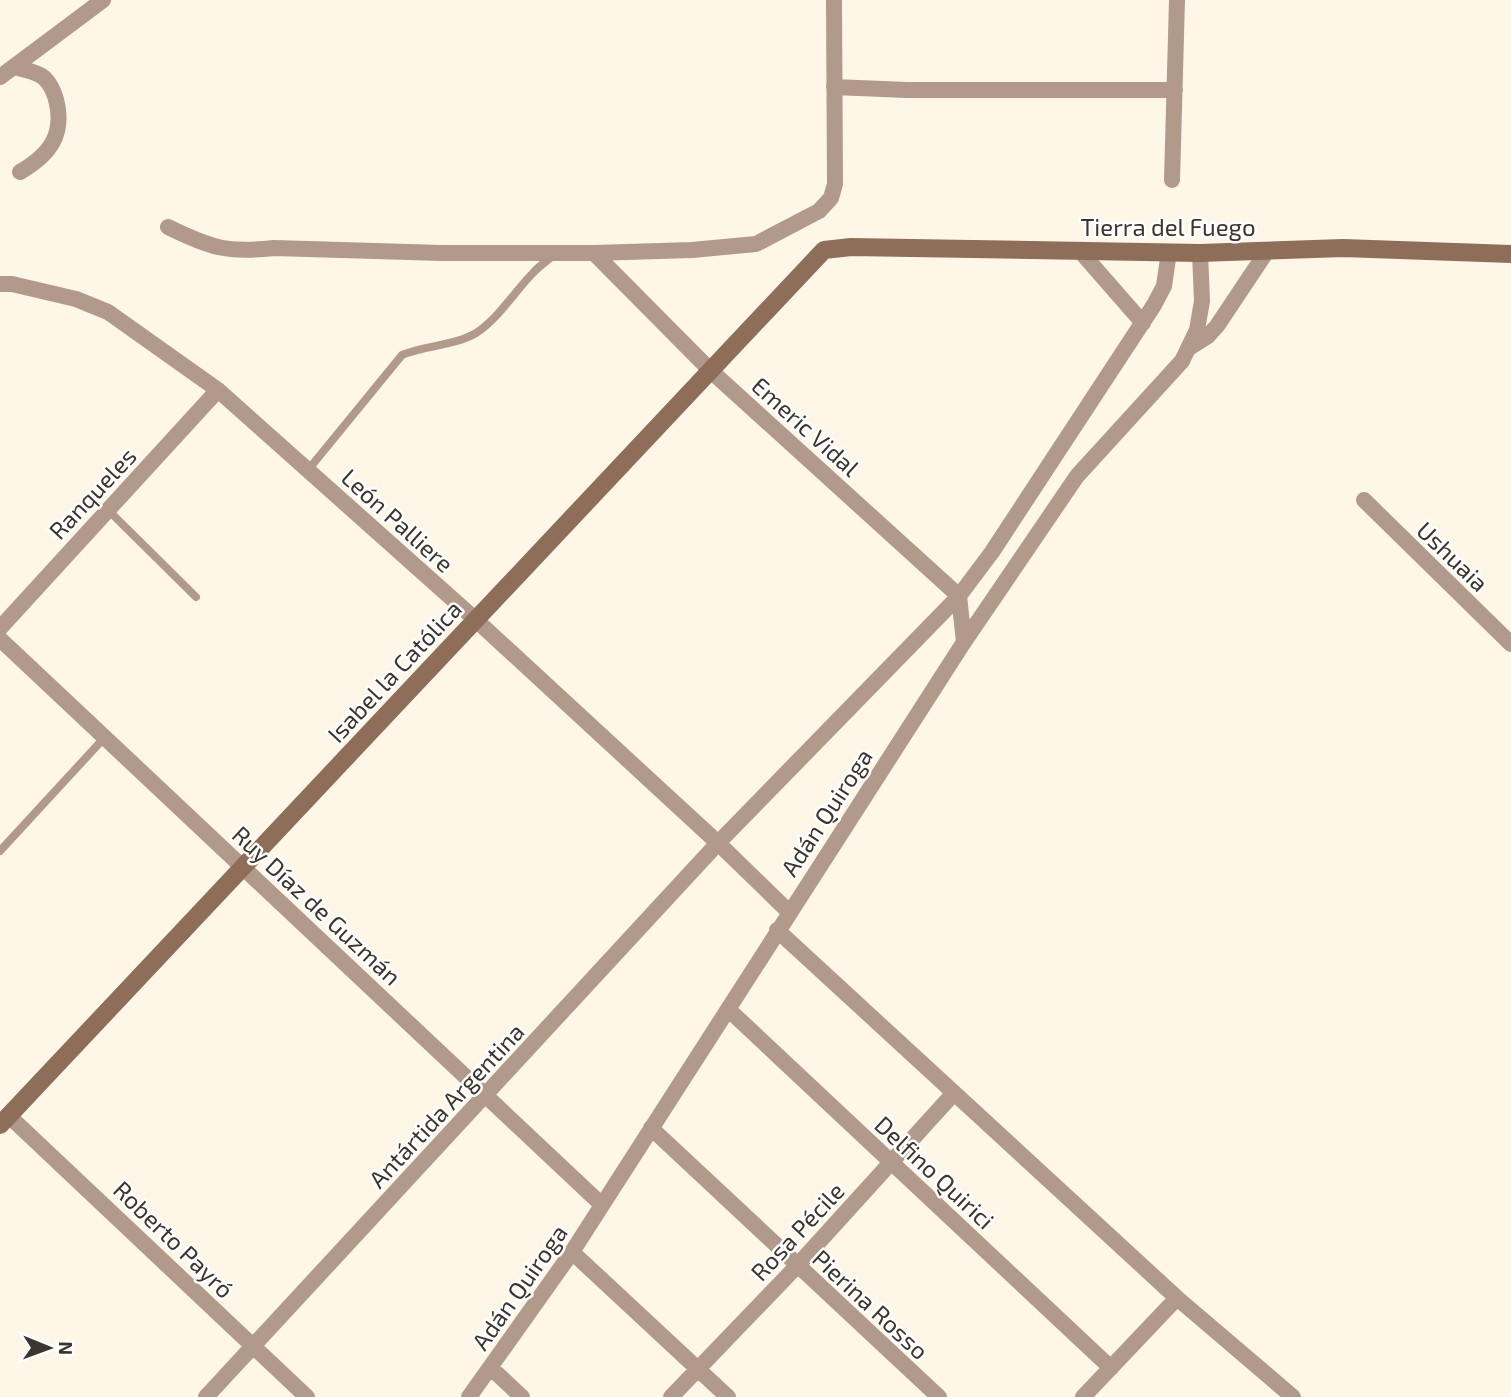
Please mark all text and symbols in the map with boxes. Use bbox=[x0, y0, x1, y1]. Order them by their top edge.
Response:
street label: Tierra del Fuego bbox=[1080, 212, 1256, 241]
street label: Emeric Vidal bbox=[746, 370, 866, 482]
street label: Ranqueles bbox=[42, 441, 142, 545]
street label: León Palliere bbox=[336, 462, 460, 578]
street label: Ushuaia bbox=[1411, 515, 1495, 597]
street label: Isabel la Católica bbox=[321, 594, 467, 748]
street label: Adán Quiroga bbox=[774, 743, 878, 881]
street label: Ruy Díaz de Guzmán bbox=[227, 819, 407, 991]
street label: Antártida Argentina bbox=[362, 1017, 530, 1193]
street label: Delfino Quirici bbox=[869, 1109, 1001, 1235]
street label: Roberto Payró bbox=[108, 1175, 240, 1303]
street label: Rosa Pécile bbox=[744, 1176, 850, 1286]
street label: Adán Quiroga bbox=[465, 1219, 573, 1355]
street label: Pierina Rosso bbox=[807, 1243, 935, 1365]
north arrow bbox=[14, 1313, 84, 1383]
text: N bbox=[55, 1341, 78, 1355]

